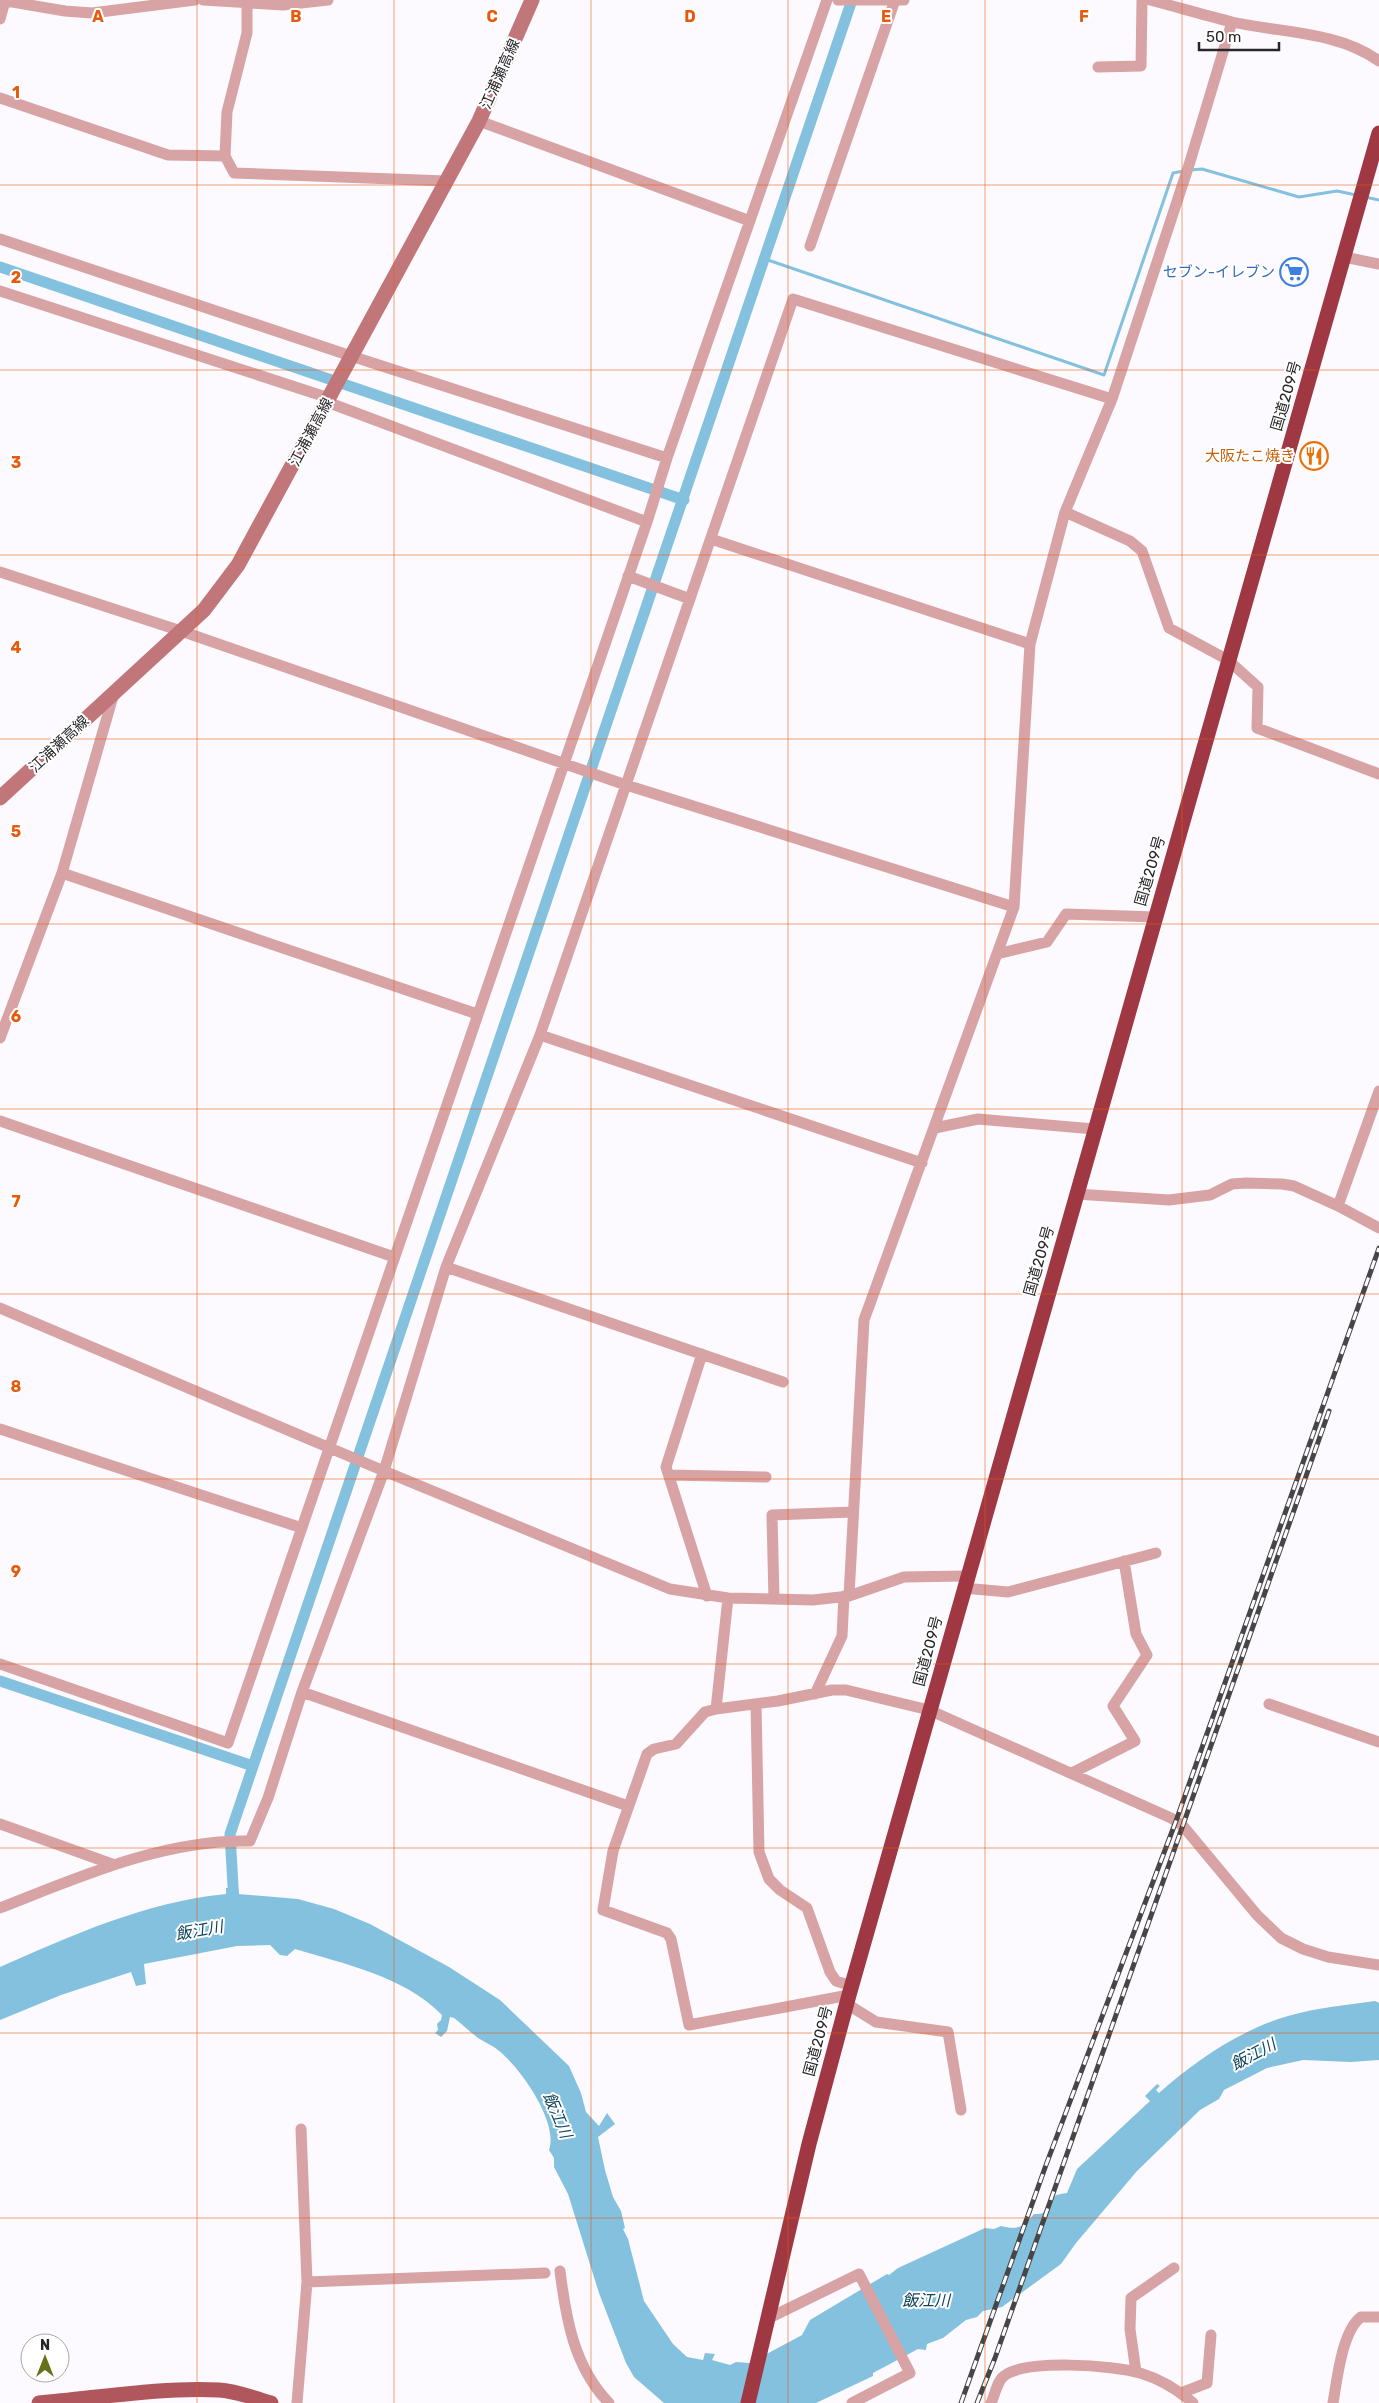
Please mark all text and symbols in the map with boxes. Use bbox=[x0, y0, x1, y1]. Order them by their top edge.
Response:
text: A bbox=[92, 7, 104, 26]
text: B bbox=[290, 7, 302, 26]
text: C bbox=[486, 7, 498, 26]
text: D bbox=[684, 7, 696, 26]
text: E bbox=[881, 7, 891, 26]
text: F bbox=[1079, 7, 1089, 26]
scale bar bbox=[1199, 20, 1279, 52]
text: 50 m bbox=[1206, 28, 1241, 46]
street label: 江浦瀬高線 bbox=[477, 36, 523, 112]
text: 1 bbox=[12, 83, 20, 102]
supermarket icon: セブン-イレブン bbox=[1279, 257, 1309, 287]
place label: セブン-イレブン bbox=[1163, 263, 1275, 281]
text: 2 bbox=[11, 268, 21, 287]
street label: 国道209号 bbox=[1267, 359, 1305, 433]
street label: 江浦瀬高線 bbox=[285, 395, 337, 469]
restaurant icon: 大阪たこ焼き bbox=[1299, 441, 1329, 471]
place label: 大阪たこ焼き bbox=[1205, 447, 1295, 465]
text: 3 bbox=[11, 453, 21, 472]
text: 4 bbox=[11, 638, 22, 657]
street label: 江浦瀬高線 bbox=[25, 712, 93, 776]
text: 5 bbox=[11, 822, 21, 841]
street label: 国道209号 bbox=[1131, 834, 1169, 908]
text: 6 bbox=[11, 1007, 21, 1026]
text: 7 bbox=[11, 1192, 21, 1211]
street label: 国道209号 bbox=[1020, 1224, 1058, 1298]
text: 8 bbox=[11, 1377, 22, 1396]
text: 9 bbox=[11, 1562, 21, 1581]
street label: 国道209号 bbox=[910, 1614, 946, 1688]
water label: 飯江川 bbox=[174, 1917, 226, 1944]
street label: 国道209号 bbox=[800, 2004, 836, 2078]
water label: 飯江川 bbox=[1228, 2034, 1281, 2074]
water label: 飯江川 bbox=[539, 2089, 576, 2143]
water label: 飯江川 bbox=[902, 2291, 952, 2310]
north arrow bbox=[20, 2333, 70, 2383]
text: N bbox=[40, 2337, 50, 2354]

